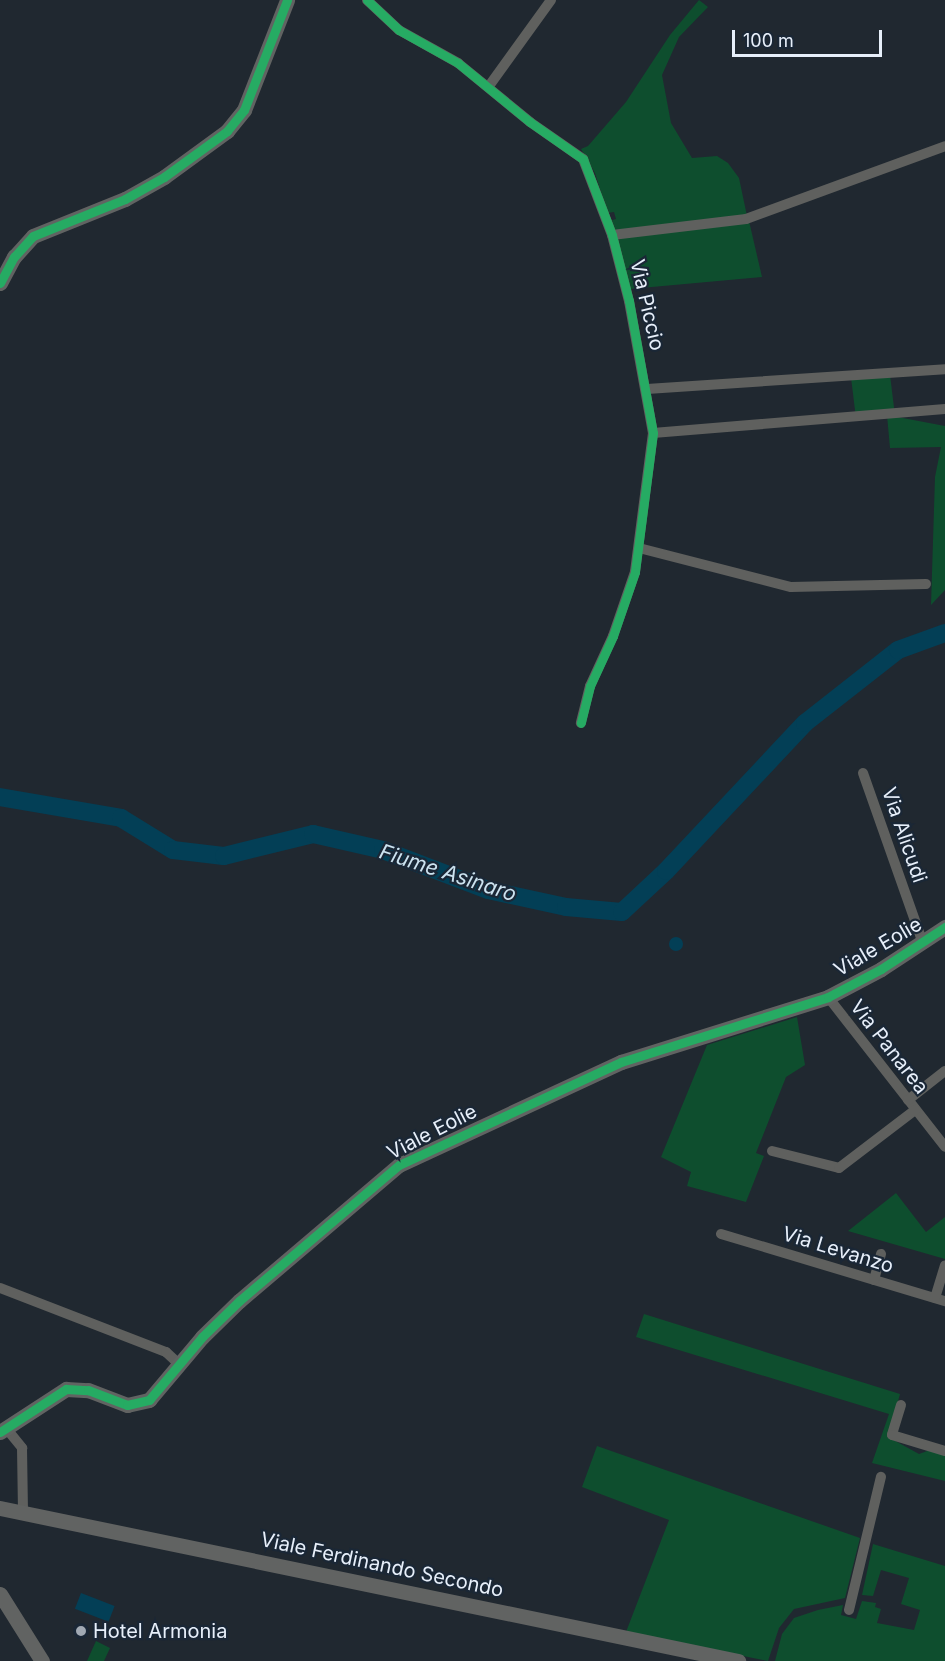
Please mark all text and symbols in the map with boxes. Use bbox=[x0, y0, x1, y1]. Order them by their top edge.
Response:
scale bar bbox=[735, 18, 885, 56]
text: 100 m bbox=[743, 30, 794, 51]
street label: Via Piccio bbox=[625, 257, 669, 353]
street label: Via Alicudi bbox=[876, 784, 932, 886]
water label: Fiume Asinaro bbox=[376, 839, 520, 907]
street label: Viale Eolie bbox=[830, 912, 926, 982]
street label: Via Panarea bbox=[845, 995, 933, 1099]
street label: Viale Eolie bbox=[383, 1099, 481, 1165]
street label: Via Levanzo bbox=[779, 1222, 897, 1278]
street label: Viale Ferdinando Secondo bbox=[258, 1528, 506, 1602]
place label: Hotel Armonia bbox=[93, 1619, 227, 1643]
marker: Hotel Armonia bbox=[74, 1624, 88, 1638]

